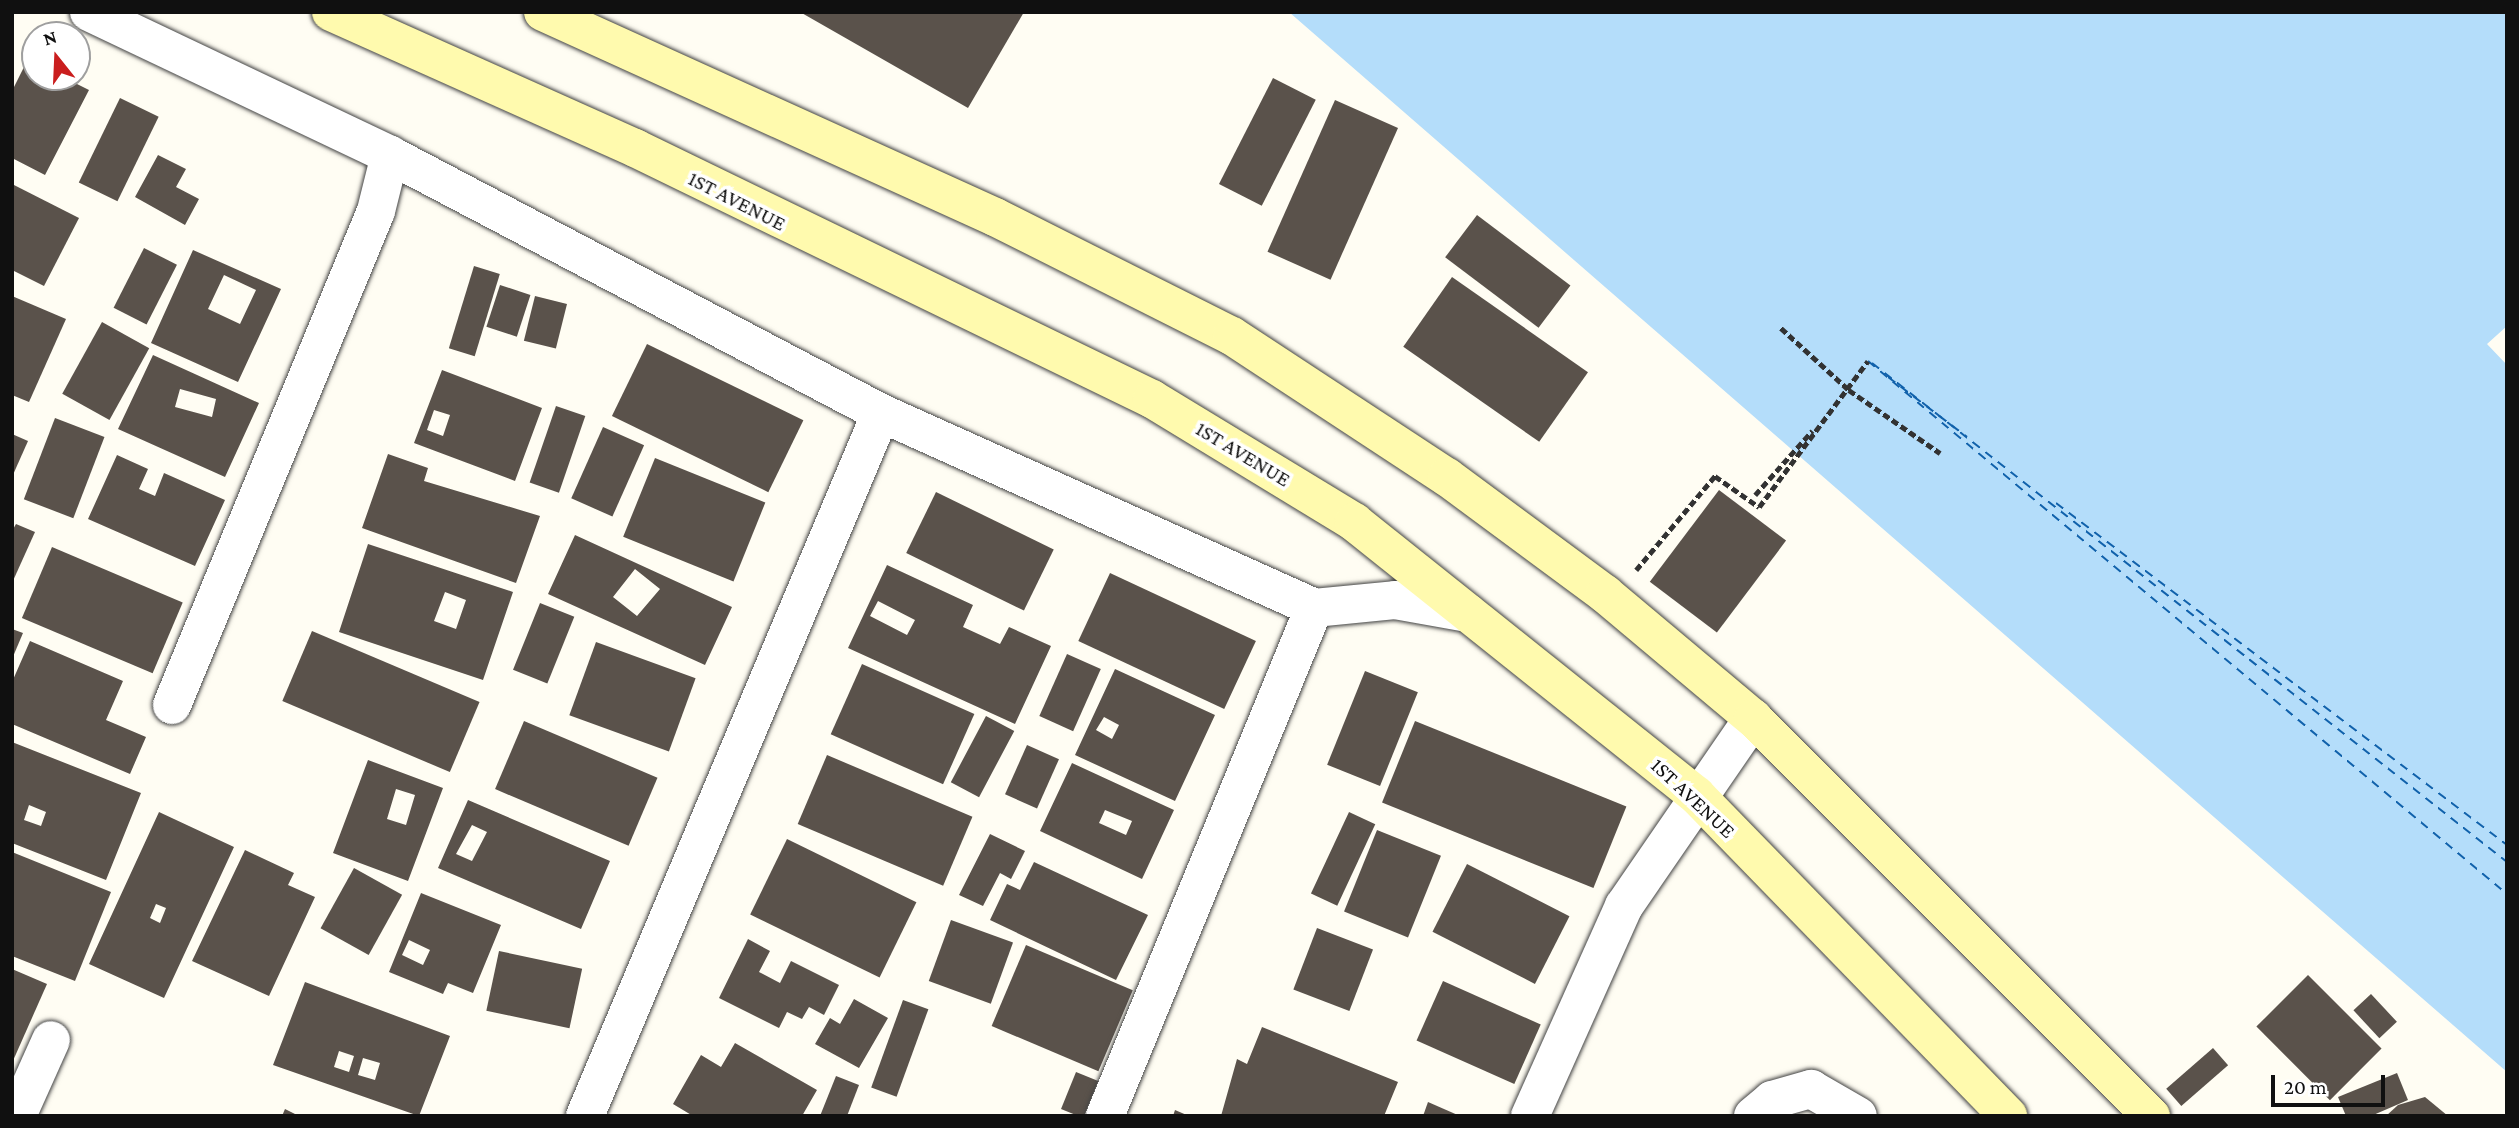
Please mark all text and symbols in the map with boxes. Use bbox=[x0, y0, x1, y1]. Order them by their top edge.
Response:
north arrow bbox=[21, 21, 91, 91]
text: N bbox=[41, 25, 59, 49]
street label: 1ST AVENUE bbox=[684, 166, 790, 236]
street label: 1ST AVENUE bbox=[1191, 416, 1295, 492]
street label: 1ST AVENUE bbox=[1646, 753, 1740, 843]
scale bar bbox=[2274, 1062, 2388, 1106]
text: 20 m bbox=[2284, 1075, 2327, 1099]

